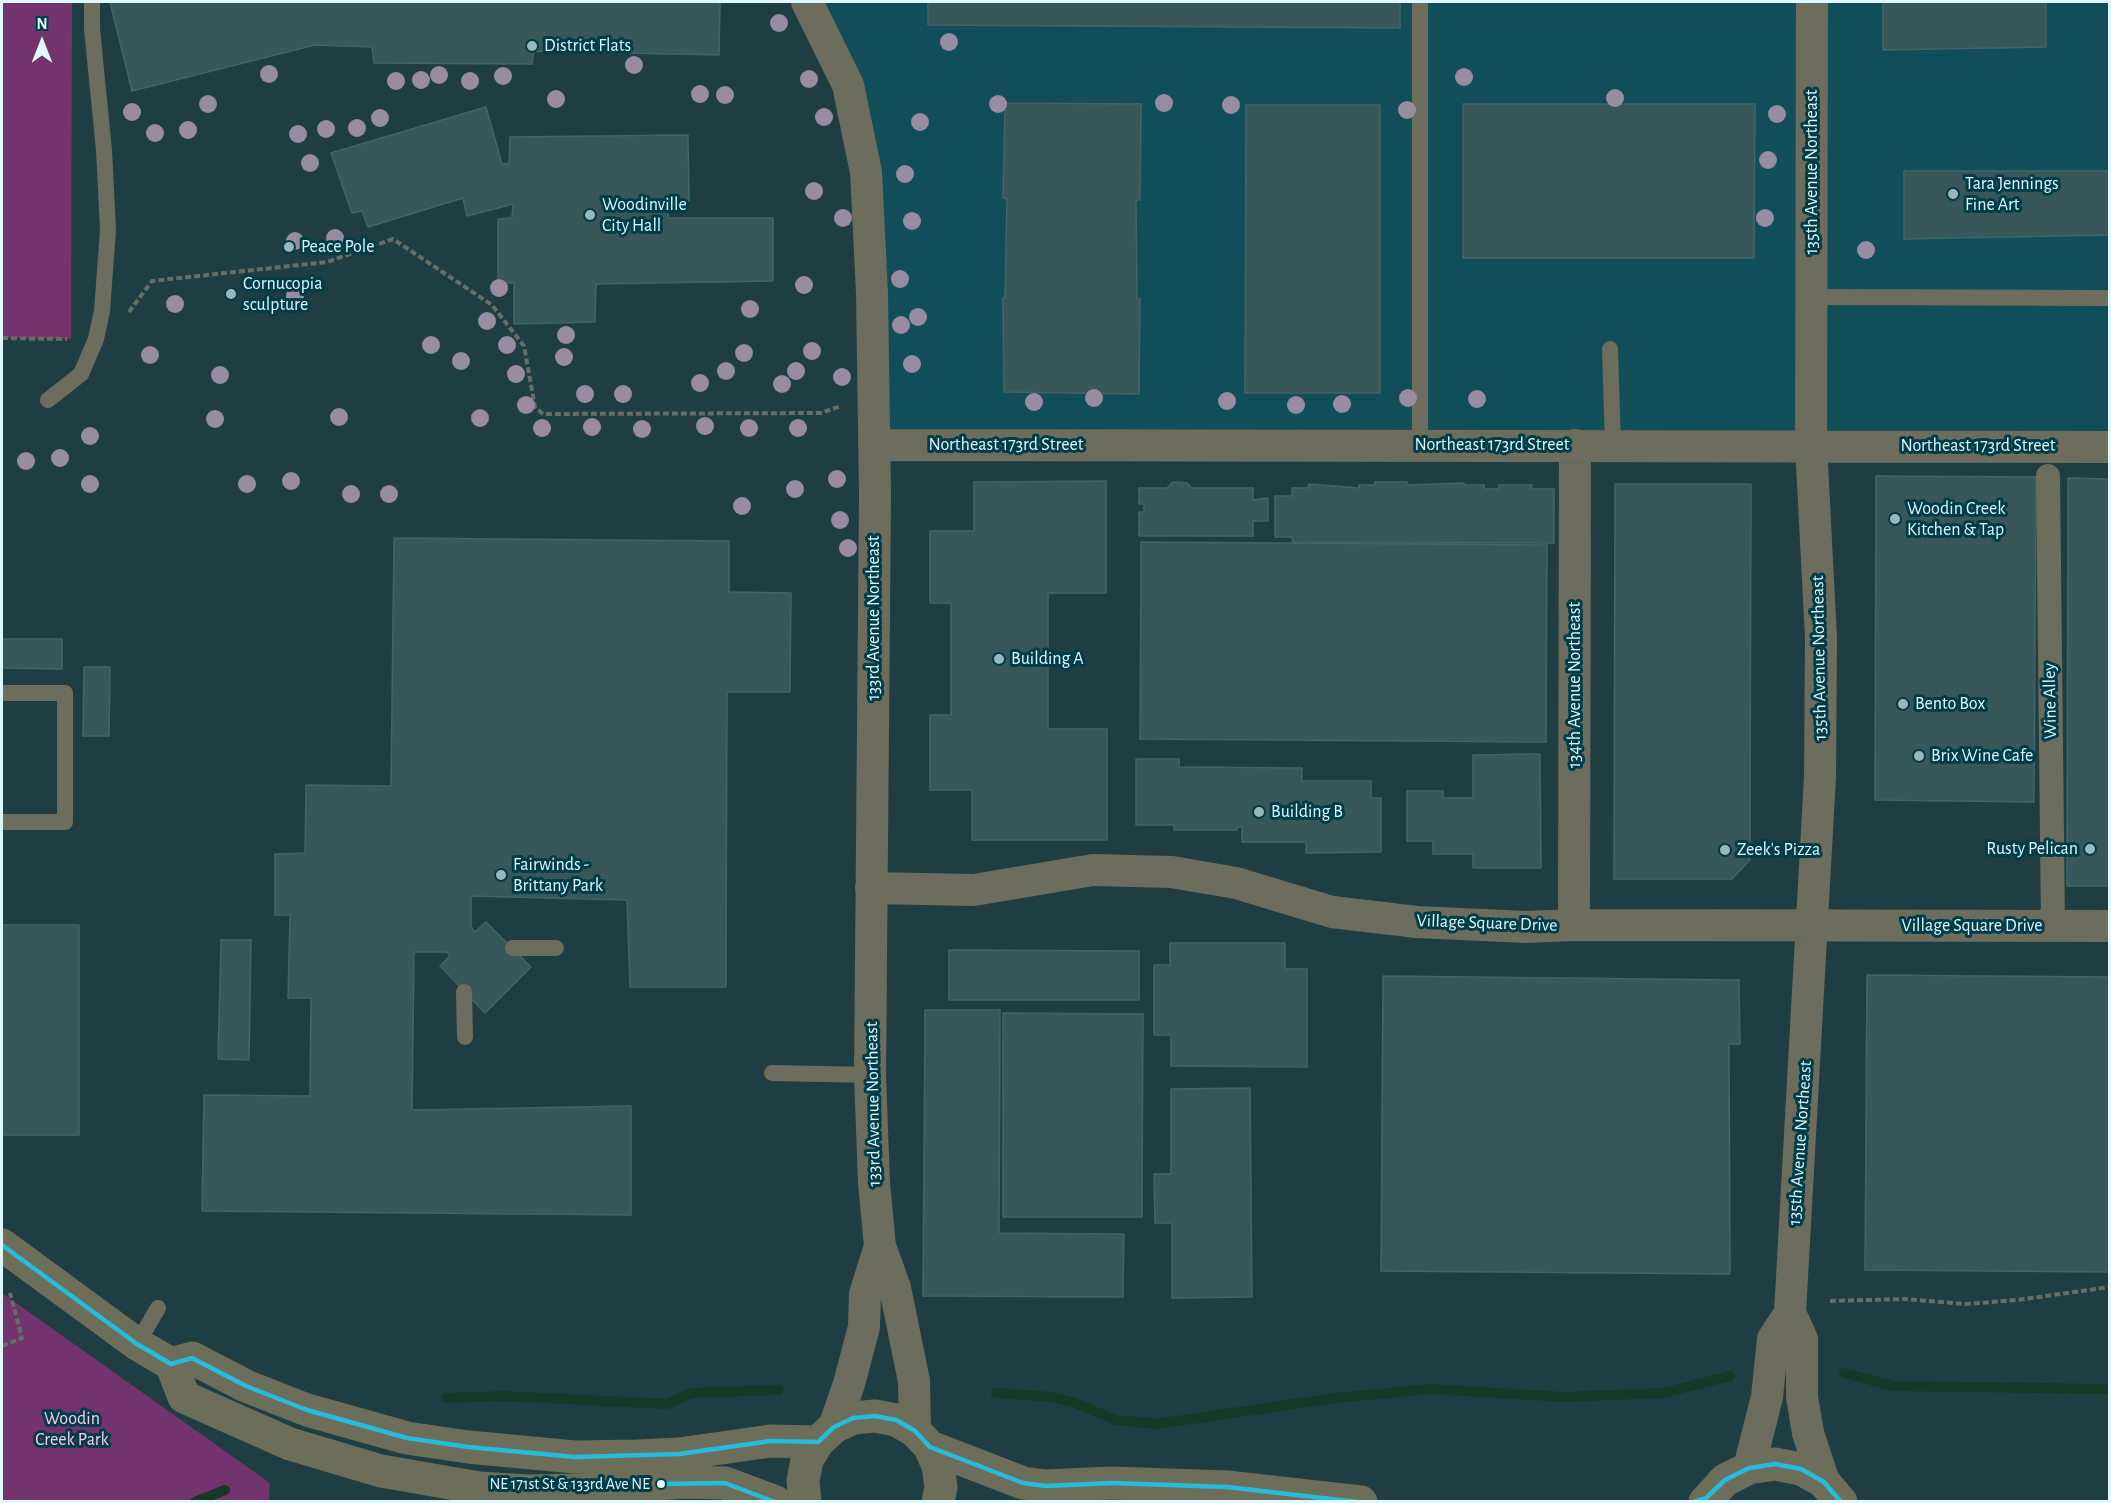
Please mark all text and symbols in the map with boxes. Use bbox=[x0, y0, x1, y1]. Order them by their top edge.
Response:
north arrow bbox=[12, 12, 72, 72]
text: N bbox=[36, 16, 48, 32]
place label: District Flats bbox=[544, 35, 631, 57]
marker: District Flats bbox=[525, 39, 539, 53]
street label: 135th Avenue Northeast bbox=[1801, 89, 1823, 255]
place label: Tara Jennings Fine Art bbox=[1965, 173, 2059, 216]
marker: Tara Jennings Fine Art bbox=[1946, 187, 1960, 201]
place label: Woodinville City Hall bbox=[602, 194, 687, 236]
marker: Woodinville City Hall bbox=[583, 208, 597, 222]
place label: Peace Pole bbox=[301, 236, 375, 258]
marker: Peace Pole bbox=[282, 240, 296, 254]
place label: Cornucopia sculpture bbox=[243, 273, 323, 316]
marker: Cornucopia sculpture bbox=[224, 287, 238, 301]
street label: Northeast 173rd Street bbox=[928, 434, 1084, 456]
street label: Northeast 173rd Street bbox=[1414, 434, 1570, 456]
street label: Northeast 173rd Street bbox=[1900, 435, 2056, 457]
place label: Woodin Creek Kitchen & Tap bbox=[1907, 498, 2005, 540]
marker: Woodin Creek Kitchen & Tap bbox=[1888, 512, 1902, 526]
street label: 133rd Avenue Northeast bbox=[863, 535, 885, 701]
street label: 135th Avenue Northeast bbox=[1807, 575, 1831, 741]
street label: 134th Avenue Northeast bbox=[1564, 602, 1586, 768]
place label: Building A bbox=[1011, 648, 1084, 670]
marker: Building A bbox=[992, 652, 1006, 666]
street label: Wine Alley bbox=[2039, 663, 2061, 739]
place label: Bento Box bbox=[1915, 693, 1985, 715]
marker: Bento Box bbox=[1896, 697, 1910, 711]
place label: Brix Wine Cafe bbox=[1931, 745, 2033, 767]
marker: Brix Wine Cafe bbox=[1912, 749, 1926, 763]
place label: Building B bbox=[1271, 801, 1343, 823]
marker: Building B bbox=[1252, 805, 1266, 819]
place label: Rusty Pelican bbox=[1986, 838, 2078, 860]
place label: Zeek's Pizza bbox=[1737, 839, 1820, 861]
marker: Rusty Pelican bbox=[2083, 842, 2097, 856]
marker: Zeek's Pizza bbox=[1718, 843, 1732, 857]
place label: Fairwinds - Brittany Park bbox=[513, 854, 603, 896]
marker: Fairwinds - Brittany Park bbox=[494, 868, 508, 882]
street label: Village Square Drive bbox=[1416, 910, 1558, 936]
street label: Village Square Drive bbox=[1902, 915, 2042, 937]
street label: 133rd Avenue Northeast bbox=[861, 1021, 885, 1187]
street label: 135th Avenue Northeast bbox=[1783, 1060, 1817, 1226]
park label: Woodin Creek Park bbox=[35, 1408, 109, 1450]
place label: NE 171st St & 133rd Ave NE bbox=[489, 1474, 650, 1494]
marker: NE 171st St & 133rd Ave NE bbox=[655, 1478, 667, 1490]

